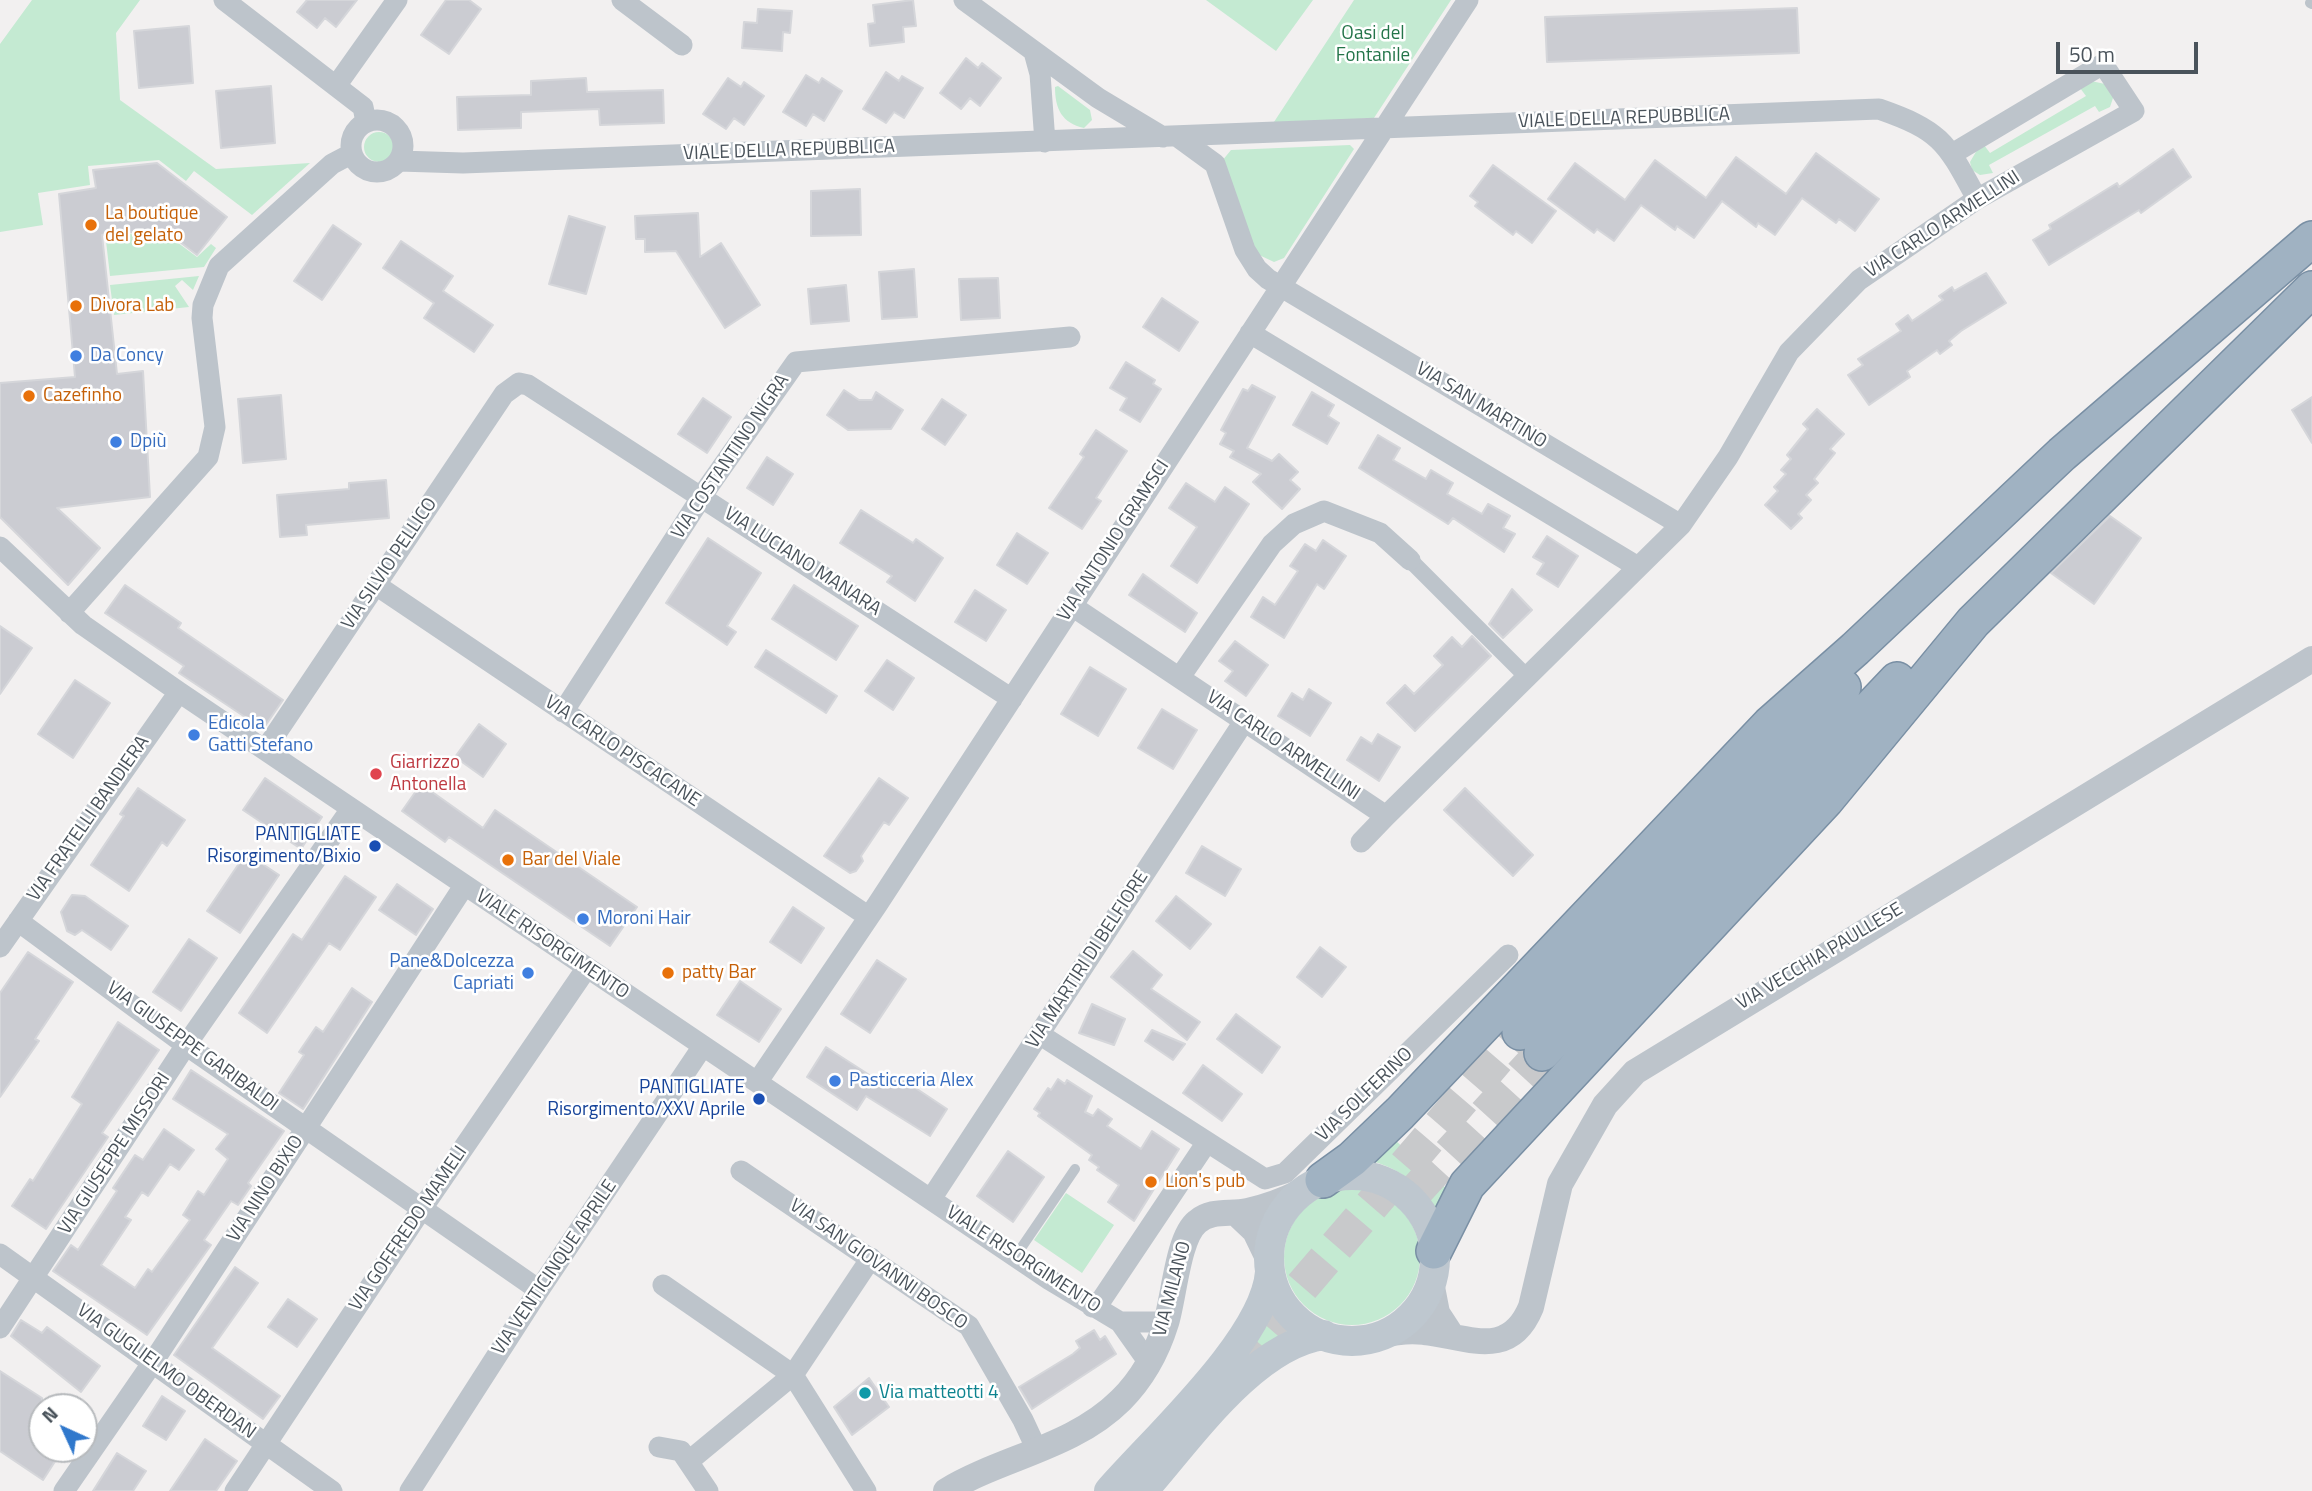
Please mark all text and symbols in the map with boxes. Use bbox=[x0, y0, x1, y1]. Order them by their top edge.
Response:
park label: Oasi del Fontanile bbox=[1336, 23, 1410, 67]
scale bar bbox=[2060, 28, 2202, 72]
text: 50 m bbox=[2069, 38, 2115, 70]
street label: VIALE DELLA REPUBBLICA bbox=[1518, 104, 1730, 134]
street label: VIALE DELLA REPUBBLICA bbox=[683, 136, 895, 166]
street label: VIA CARLO ARMELLINI bbox=[1861, 166, 2025, 284]
place label: La boutique del gelato bbox=[105, 203, 198, 247]
marker: La boutique del gelato bbox=[83, 217, 99, 233]
place label: Divora Lab bbox=[90, 295, 174, 317]
marker: Divora Lab bbox=[68, 298, 84, 314]
place label: Da Concy bbox=[90, 345, 164, 367]
marker: Da Concy bbox=[68, 348, 84, 364]
street label: VIA SAN MARTINO bbox=[1411, 358, 1551, 454]
street label: VIA COSTANTINO NIGRA bbox=[667, 370, 795, 544]
place label: Cazefinho bbox=[43, 385, 122, 407]
marker: Cazefinho bbox=[21, 388, 37, 404]
place label: Dpiù bbox=[130, 431, 167, 453]
marker: Dpiù bbox=[108, 434, 124, 450]
street label: VIA ANTONIO GRAMSCI bbox=[1053, 456, 1175, 626]
street label: VIA SILVIO PELLICO bbox=[338, 494, 442, 634]
street label: VIA LUCIANO MANARA bbox=[719, 503, 885, 621]
street label: VIA CARLO ARMELLINI bbox=[1202, 686, 1364, 806]
street label: VIA CARLO PISCACANE bbox=[540, 691, 704, 813]
place label: Edicola Gatti Stefano bbox=[208, 713, 313, 757]
marker: Edicola Gatti Stefano bbox=[186, 727, 202, 743]
street label: VIA FRATELLI BANDIERA bbox=[23, 732, 155, 906]
place label: Giarrizzo Antonella bbox=[390, 752, 466, 796]
marker: Giarrizzo Antonella bbox=[368, 766, 384, 782]
place label: PANTIGLIATE Risorgimento/Bixio bbox=[207, 824, 361, 868]
marker: PANTIGLIATE Risorgimento/Bixio bbox=[367, 838, 383, 854]
place label: Bar del Viale bbox=[522, 849, 621, 871]
marker: Bar del Viale bbox=[500, 852, 516, 868]
street label: VIA MARTIRI DI BELFIORE bbox=[1022, 867, 1154, 1053]
street label: VIALE RISORGIMENTO bbox=[471, 885, 633, 1005]
street label: VIA VECCHIA PAULLESE bbox=[1733, 898, 1907, 1016]
place label: Moroni Hair bbox=[597, 908, 691, 930]
marker: Moroni Hair bbox=[575, 911, 591, 927]
place label: Pane&Dolcezza Capriati bbox=[389, 951, 514, 995]
place label: patty Bar bbox=[682, 962, 756, 984]
marker: Pane&Dolcezza Capriati bbox=[520, 965, 536, 981]
marker: patty Bar bbox=[660, 965, 676, 981]
street label: VIA GIUSEPPE GARIBALDI bbox=[102, 977, 282, 1117]
street label: VIA SOLFERINO bbox=[1312, 1043, 1418, 1147]
street label: VIA GIUSEPPE MISSORI bbox=[54, 1069, 176, 1239]
place label: Pasticceria Alex bbox=[849, 1070, 974, 1092]
marker: Pasticceria Alex bbox=[827, 1073, 843, 1089]
place label: PANTIGLIATE Risorgimento/XXV Aprile bbox=[547, 1077, 745, 1121]
marker: PANTIGLIATE Risorgimento/XXV Aprile bbox=[751, 1091, 767, 1107]
street label: VIA NINO BIXIO bbox=[223, 1131, 309, 1247]
street label: VIA GOFFREDO MAMELI bbox=[345, 1142, 473, 1316]
place label: Lion's pub bbox=[1165, 1171, 1245, 1193]
marker: Lion's pub bbox=[1143, 1174, 1159, 1190]
street label: VIA VENTICINQUE APRILE bbox=[488, 1176, 622, 1360]
street label: VIA SAN GIOVANNI BOSCO bbox=[785, 1195, 971, 1335]
street label: VIALE RISORGIMENTO bbox=[941, 1202, 1105, 1318]
street label: VIA MILANO bbox=[1149, 1239, 1197, 1339]
street label: VIA GUGLIELMO OBERDAN bbox=[72, 1299, 260, 1445]
place label: Via matteotti 4 bbox=[879, 1382, 999, 1404]
marker: Via matteotti 4 bbox=[857, 1385, 873, 1401]
north arrow bbox=[28, 1393, 98, 1463]
text: N bbox=[34, 1399, 64, 1429]

